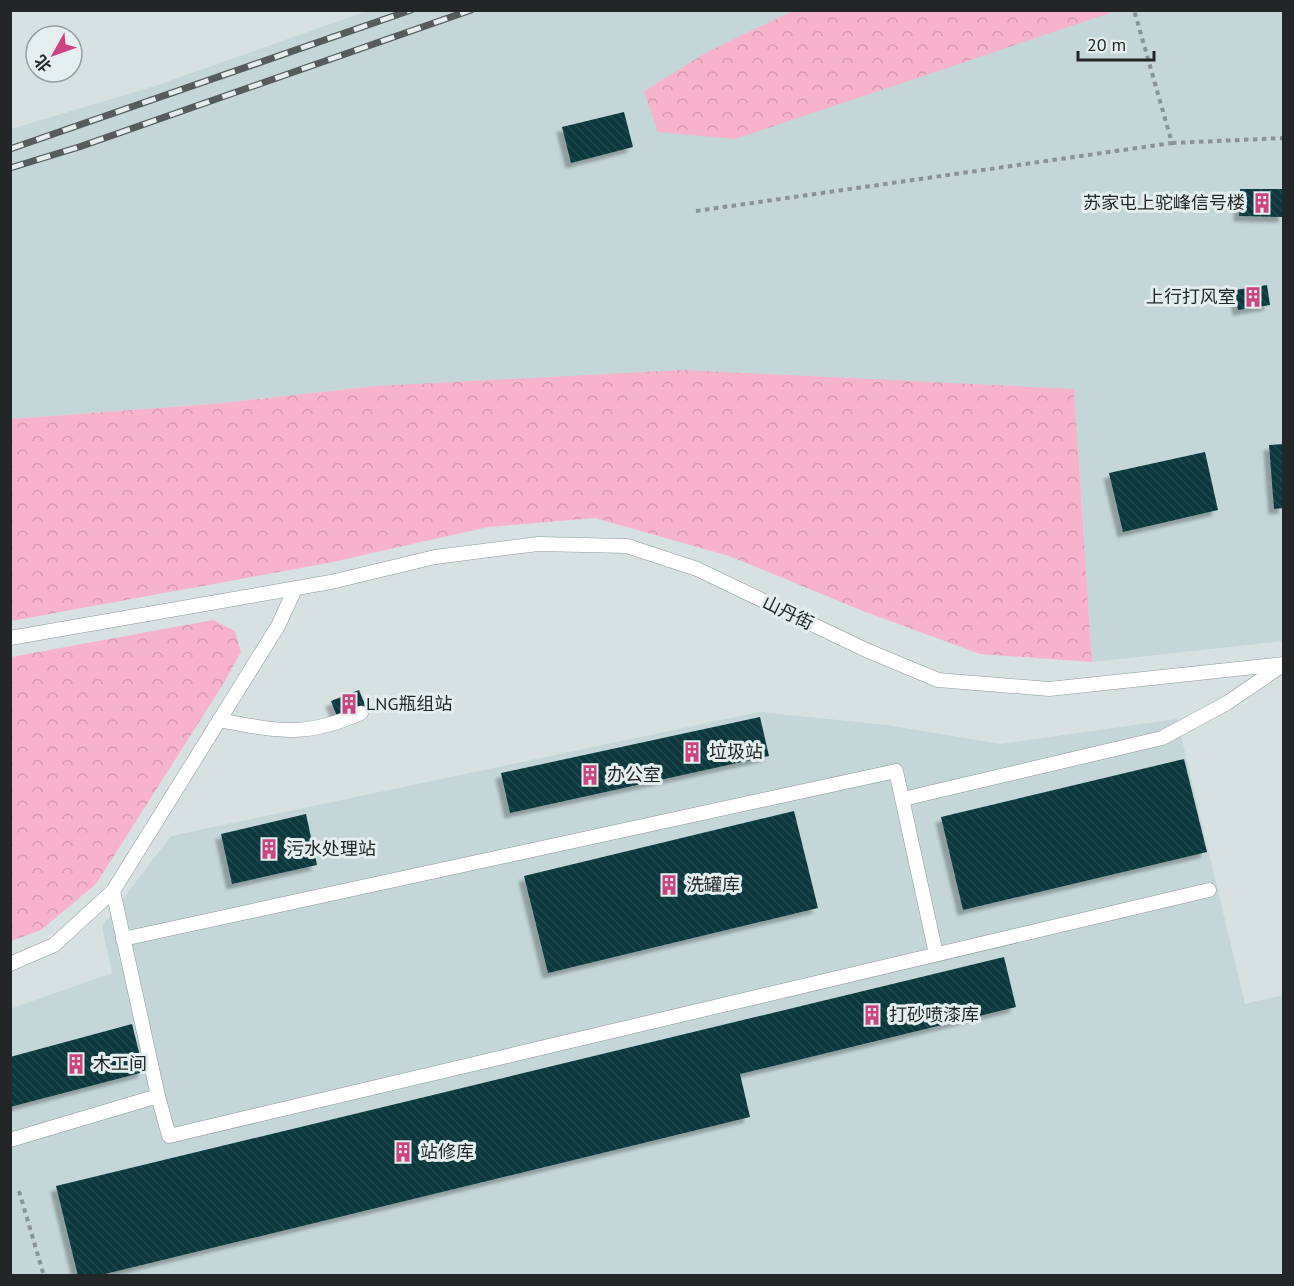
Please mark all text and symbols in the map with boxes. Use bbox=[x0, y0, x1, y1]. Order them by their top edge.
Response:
north arrow bbox=[24, 24, 84, 84]
scale bar bbox=[1078, 24, 1154, 62]
text: 20 m bbox=[1087, 33, 1126, 56]
text: 北 bbox=[30, 51, 55, 76]
place label: 苏家屯上驼峰信号楼 bbox=[1083, 191, 1245, 214]
building icon: 苏家屯上驼峰信号楼 bbox=[1250, 191, 1274, 215]
place label: 上行打风室 bbox=[1146, 285, 1236, 308]
building icon: 上行打风室 bbox=[1241, 285, 1265, 309]
street label: 山丹街 bbox=[759, 590, 818, 635]
building icon: LNG瓶组站 bbox=[337, 692, 361, 716]
place label: LNG瓶组站 bbox=[366, 692, 452, 715]
building icon: 垃圾站 bbox=[680, 740, 704, 764]
place label: 垃圾站 bbox=[709, 740, 763, 763]
building icon: 办公室 bbox=[578, 763, 602, 787]
place label: 办公室 bbox=[607, 763, 661, 786]
building icon: 污水处理站 bbox=[257, 837, 281, 861]
place label: 污水处理站 bbox=[286, 837, 376, 860]
building icon: 洗罐库 bbox=[657, 873, 681, 897]
place label: 洗罐库 bbox=[686, 873, 740, 896]
building icon: 打砂喷漆库 bbox=[860, 1003, 884, 1027]
place label: 打砂喷漆库 bbox=[889, 1003, 979, 1026]
building icon: 木工间 bbox=[64, 1052, 88, 1076]
place label: 木工间 bbox=[93, 1052, 147, 1075]
building icon: 站修库 bbox=[391, 1140, 415, 1164]
place label: 站修库 bbox=[420, 1140, 474, 1163]

